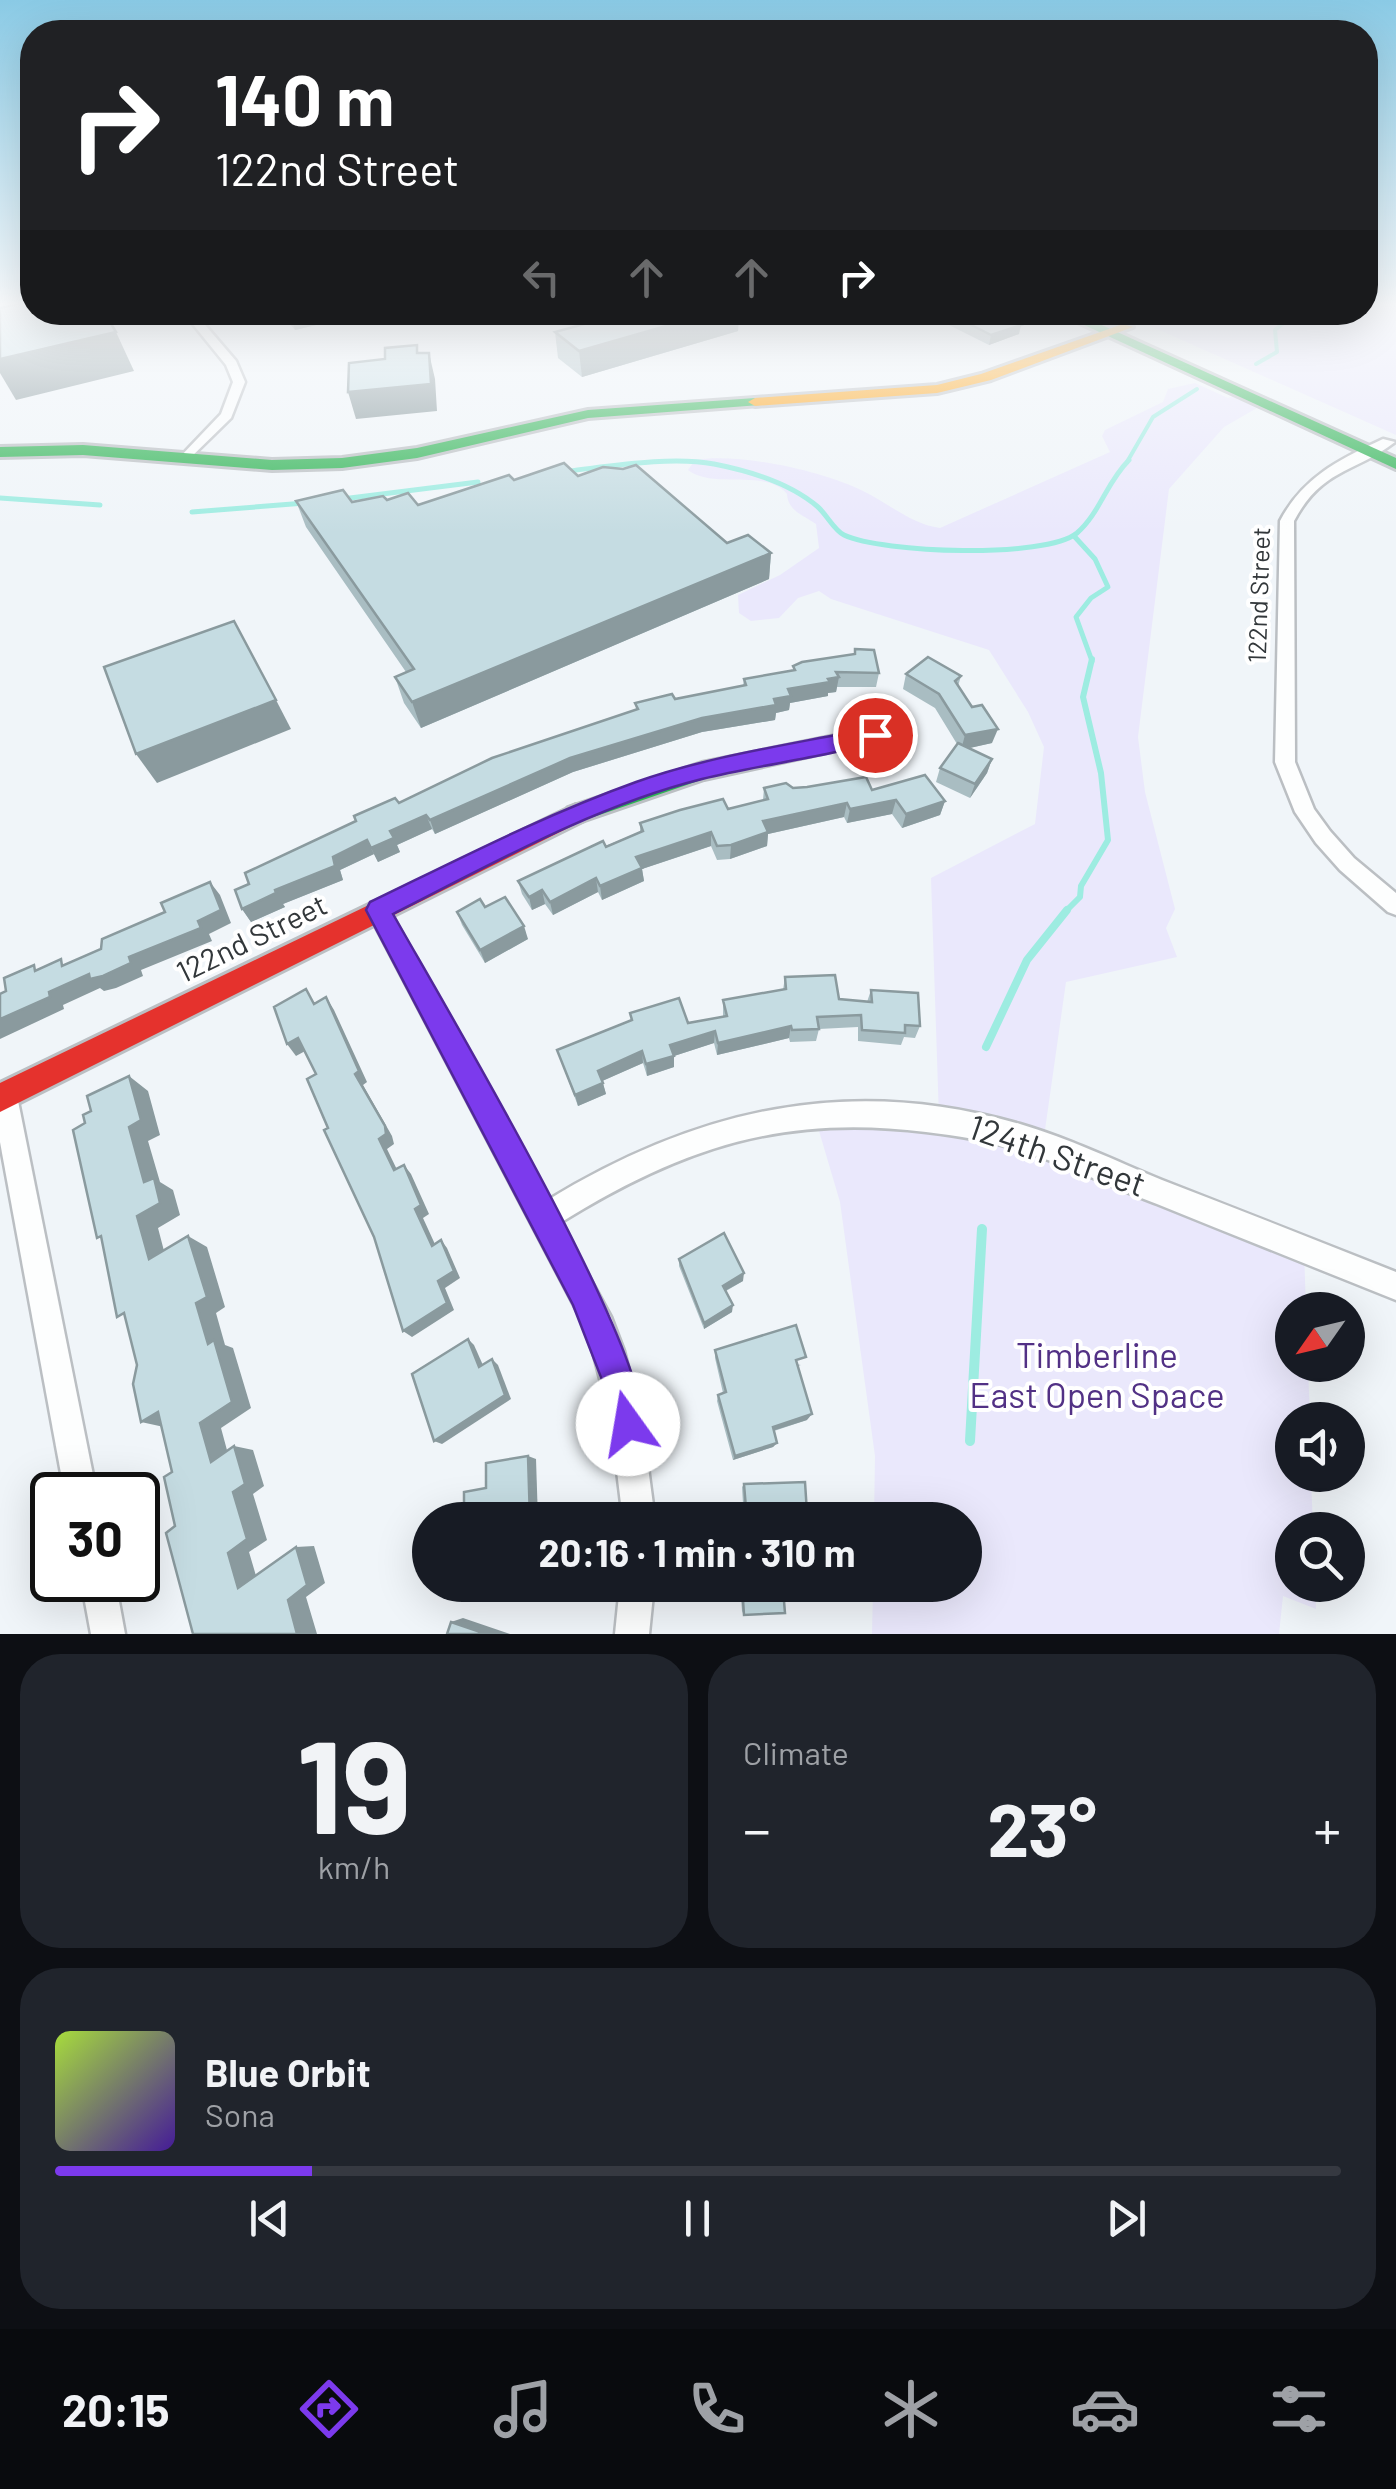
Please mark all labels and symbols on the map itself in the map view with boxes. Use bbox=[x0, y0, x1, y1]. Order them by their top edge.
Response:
street label: 122nd Street bbox=[1241, 527, 1275, 663]
pin bbox=[833, 693, 918, 778]
street label: 122nd Street bbox=[170, 885, 332, 989]
street label: 124th Street bbox=[964, 1104, 1152, 1204]
north arrow bbox=[1275, 1292, 1365, 1382]
park label: Timberline East Open Space bbox=[969, 1333, 1225, 1415]
position arrow bbox=[576, 1372, 680, 1476]
speed limit sign: 30 bbox=[30, 1472, 160, 1602]

